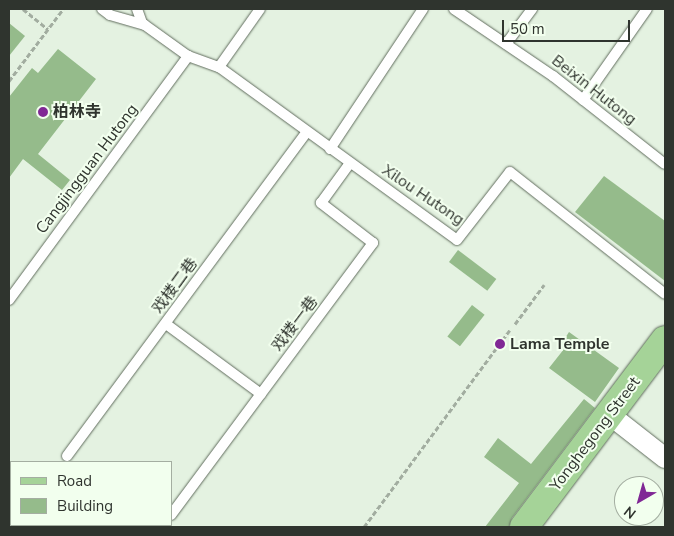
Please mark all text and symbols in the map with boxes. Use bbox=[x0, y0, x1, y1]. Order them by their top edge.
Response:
scale bar bbox=[504, 10, 632, 42]
text: 50 m bbox=[510, 19, 545, 39]
street label: Beixin Hutong bbox=[548, 51, 640, 129]
street label: Cangjingguan Hutong bbox=[32, 100, 142, 238]
place label: 柏林寺 bbox=[53, 102, 101, 122]
marker: 柏林寺 bbox=[37, 106, 49, 118]
street label: Xilou Hutong bbox=[378, 161, 468, 229]
street label: 戏楼二巷 bbox=[148, 254, 202, 318]
street label: 戏楼一巷 bbox=[268, 293, 322, 355]
place label: Lama Temple bbox=[510, 334, 610, 354]
marker: Lama Temple bbox=[494, 338, 506, 350]
street label: Yonghegong Street bbox=[546, 373, 644, 495]
legend bbox=[10, 461, 172, 526]
text: Road bbox=[57, 471, 92, 491]
north arrow bbox=[614, 476, 664, 526]
text: Building bbox=[57, 496, 113, 516]
text: N bbox=[620, 502, 640, 523]

